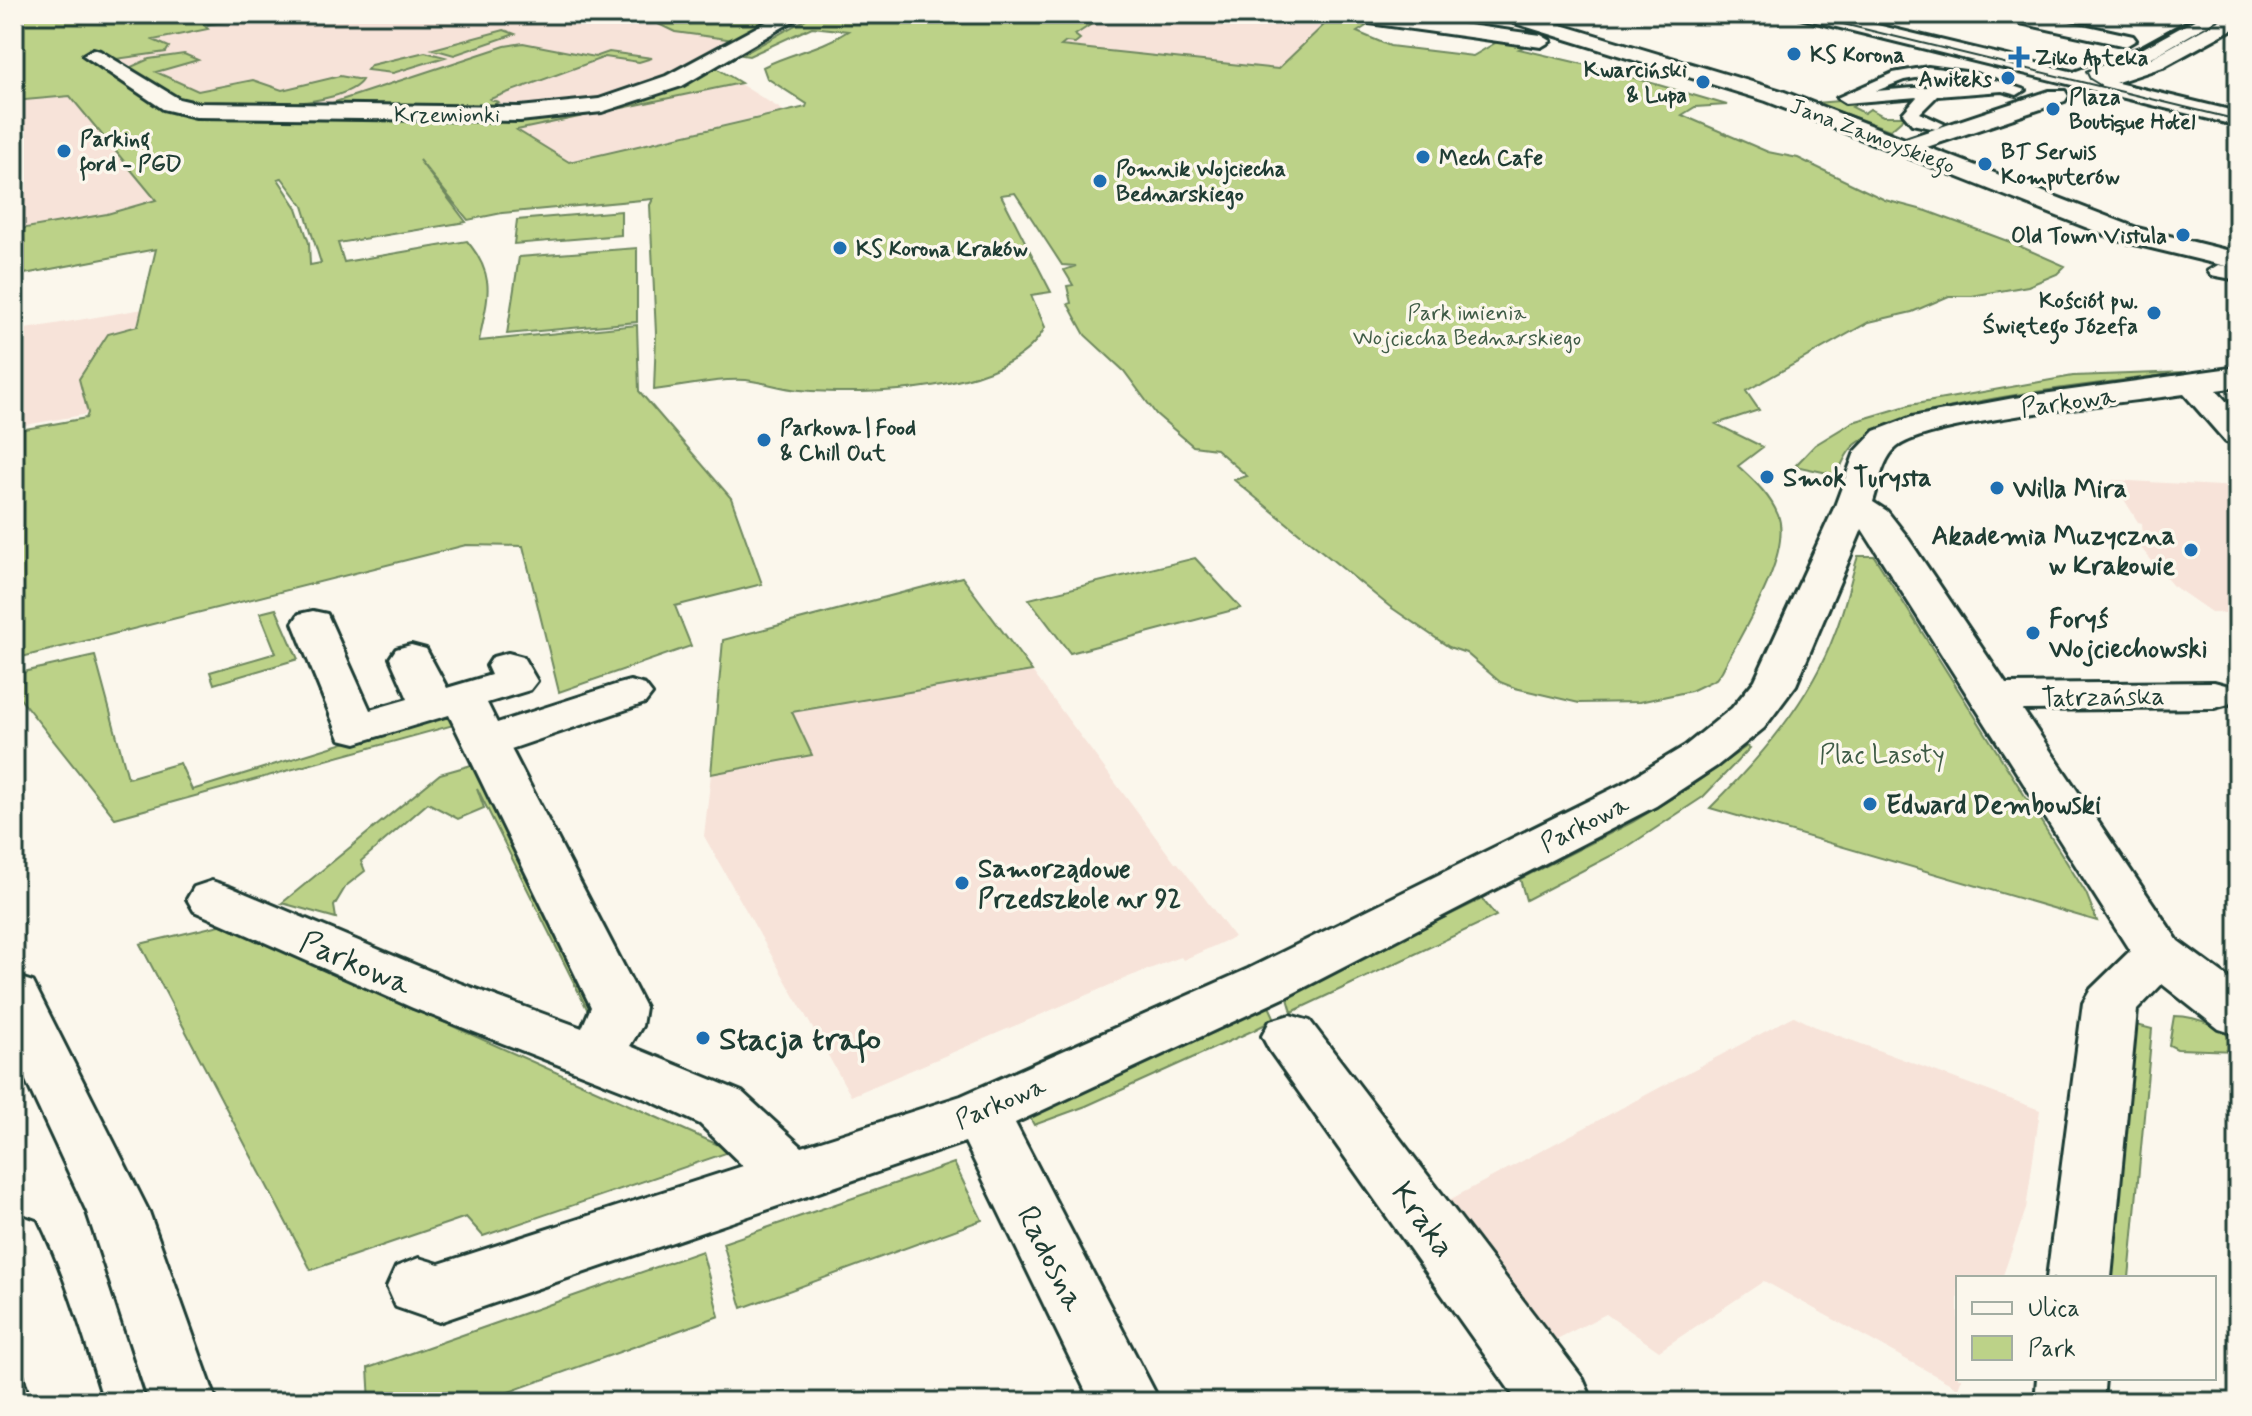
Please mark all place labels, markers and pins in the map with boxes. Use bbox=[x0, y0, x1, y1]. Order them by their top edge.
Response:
place label: KS Korona bbox=[1810, 42, 1905, 70]
marker: KS Korona bbox=[1785, 45, 1803, 63]
place label: Ziko Apteka bbox=[2035, 45, 2149, 75]
marker: Ziko Apteka bbox=[2010, 48, 2028, 66]
place label: Kwarciński & Lupa bbox=[1584, 57, 1687, 110]
place label: Awiteks bbox=[1919, 66, 1992, 94]
marker: Awiteks bbox=[1999, 69, 2017, 87]
marker: Kwarciński & Lupa bbox=[1694, 73, 1712, 91]
place label: Plaza Boutique Hotel bbox=[2069, 84, 2196, 137]
marker: Plaza Boutique Hotel bbox=[2044, 100, 2062, 118]
place label: Parking ford - PGD bbox=[79, 126, 182, 181]
place label: BT Serwis Komputerów bbox=[2001, 139, 2121, 192]
marker: Parking ford - PGD bbox=[55, 142, 73, 160]
place label: Mech Cafe bbox=[1439, 145, 1543, 173]
marker: Mech Cafe bbox=[1414, 148, 1432, 166]
marker: BT Serwis Komputerów bbox=[1976, 155, 1994, 173]
place label: Pomnik Wojciecha Bednarskiego bbox=[1116, 156, 1286, 210]
marker: Pomnik Wojciecha Bednarskiego bbox=[1091, 172, 1109, 190]
place label: Old Town Vistula bbox=[2011, 223, 2167, 251]
marker: Old Town Vistula bbox=[2174, 226, 2192, 244]
place label: KS Korona Kraków bbox=[856, 236, 1028, 264]
marker: KS Korona Kraków bbox=[831, 239, 849, 257]
place label: Kościół pw. Świętego Józefa bbox=[1983, 288, 2138, 345]
marker: Kościół pw. Świętego Józefa bbox=[2145, 304, 2163, 322]
place label: Parkowa | Food & Chill Out bbox=[780, 415, 916, 468]
marker: Parkowa | Food & Chill Out bbox=[755, 431, 773, 449]
place label: Smok Turysta bbox=[1783, 462, 1932, 496]
marker: Smok Turysta bbox=[1758, 468, 1776, 486]
place label: Willa Mira bbox=[2012, 473, 2127, 507]
marker: Willa Mira bbox=[1988, 479, 2006, 497]
place label: Akademia Muzyczna w Krakowie bbox=[1932, 520, 2175, 584]
marker: Akademia Muzyczna w Krakowie bbox=[2182, 541, 2200, 559]
place label: Foryś Wojciechowski bbox=[2048, 603, 2208, 667]
marker: Foryś Wojciechowski bbox=[2024, 624, 2042, 642]
place label: Edward Dembowski bbox=[1886, 789, 2101, 823]
marker: Edward Dembowski bbox=[1861, 795, 1879, 813]
place label: Samorządowe Przedszkole nr 92 bbox=[978, 853, 1181, 917]
marker: Samorządowe Przedszkole nr 92 bbox=[953, 874, 971, 892]
place label: Stacja trafo bbox=[719, 1019, 881, 1064]
marker: Stacja trafo bbox=[694, 1029, 712, 1047]

